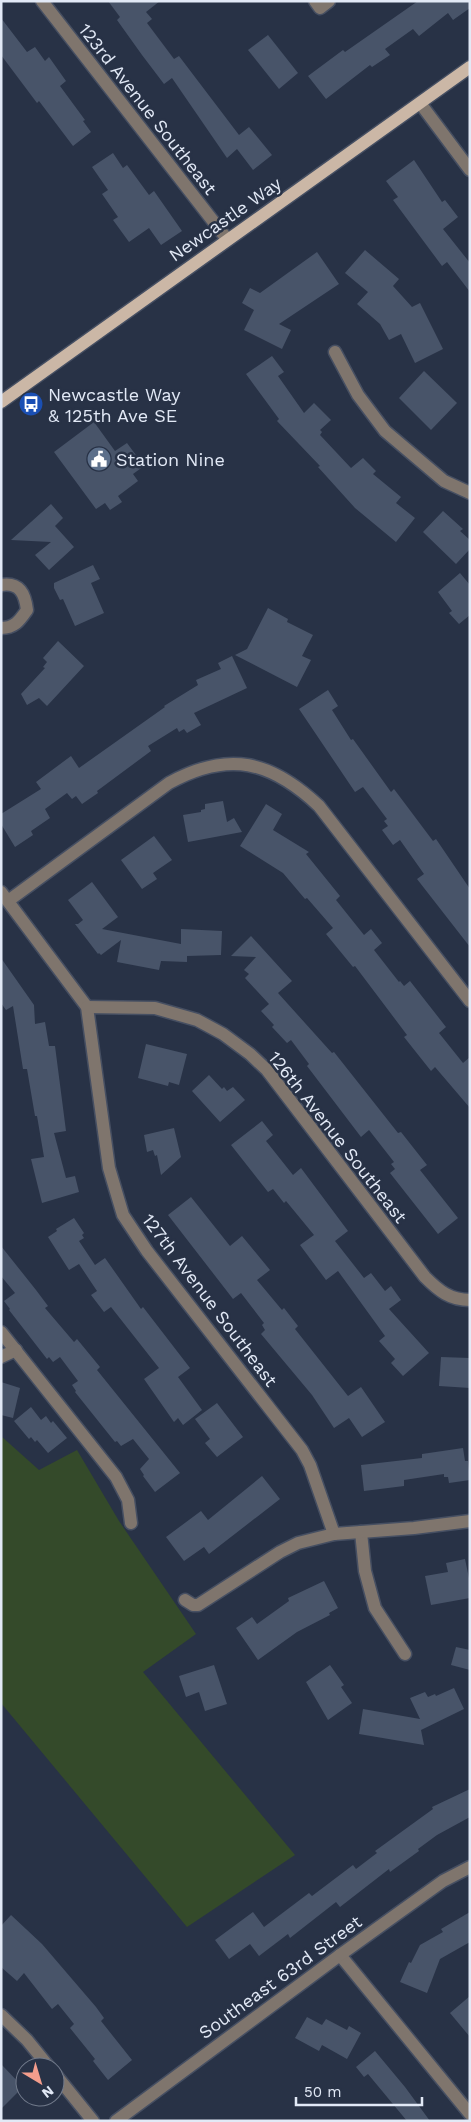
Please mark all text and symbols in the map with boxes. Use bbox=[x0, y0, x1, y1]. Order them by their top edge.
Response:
street label: 123rd Avenue Southeast bbox=[75, 19, 222, 199]
street label: Newcastle Way bbox=[165, 172, 286, 266]
place label: Newcastle Way & 125th Ave SE bbox=[48, 384, 181, 426]
bus stop icon: Newcastle Way & 125th Ave SE bbox=[18, 391, 44, 417]
public building icon: Station Nine bbox=[86, 446, 112, 472]
place label: Station Nine bbox=[116, 449, 225, 470]
street label: 126th Avenue Southeast bbox=[264, 1047, 412, 1227]
street label: 127th Avenue Southeast bbox=[138, 1209, 282, 1391]
street label: Southeast 63rd Street bbox=[195, 1911, 366, 2043]
north arrow bbox=[15, 2057, 65, 2107]
scale bar bbox=[296, 2074, 422, 2106]
text: N bbox=[39, 2083, 57, 2102]
text: 50 m bbox=[304, 2083, 341, 2101]

